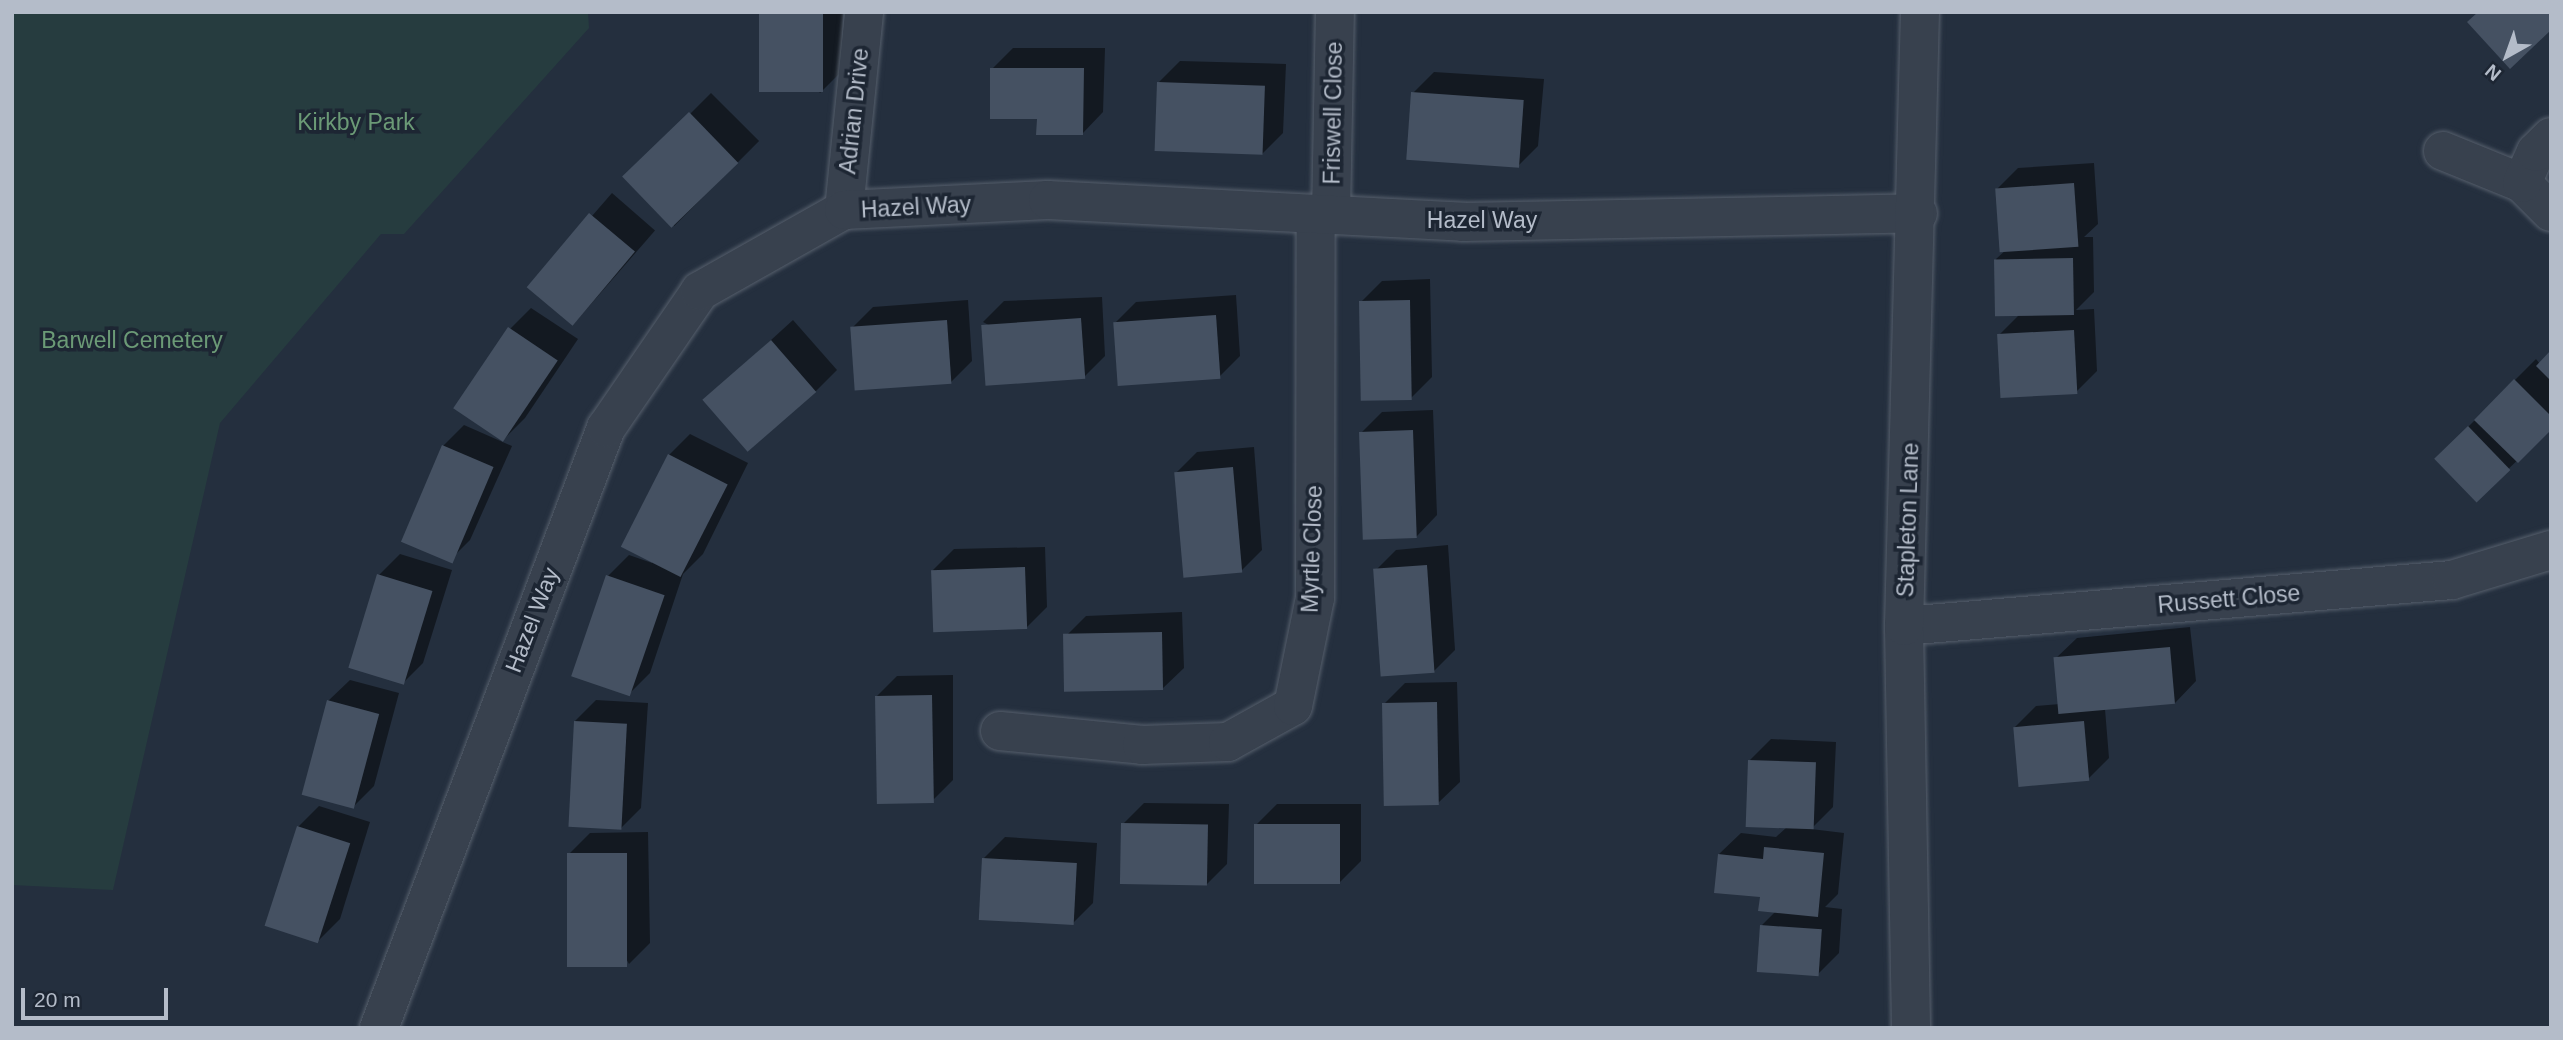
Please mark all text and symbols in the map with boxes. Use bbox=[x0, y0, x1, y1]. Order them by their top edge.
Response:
north arrow bbox=[2472, 21, 2542, 91]
street label: Friswell Close bbox=[1318, 41, 1348, 185]
street label: Adrian Drive bbox=[834, 47, 874, 175]
text: N bbox=[2481, 60, 2505, 85]
park label: Kirkby Park bbox=[297, 108, 415, 136]
street label: Hazel Way bbox=[860, 190, 972, 224]
street label: Hazel Way bbox=[1427, 206, 1537, 234]
park label: Barwell Cemetery bbox=[41, 326, 223, 354]
street label: Stapleton Lane bbox=[1892, 442, 1924, 598]
street label: Myrtle Close bbox=[1296, 485, 1328, 613]
street label: Hazel Way bbox=[499, 564, 565, 676]
street label: Russett Close bbox=[2156, 579, 2302, 619]
scale bar bbox=[24, 974, 172, 1018]
text: 20 m bbox=[34, 988, 81, 1011]

